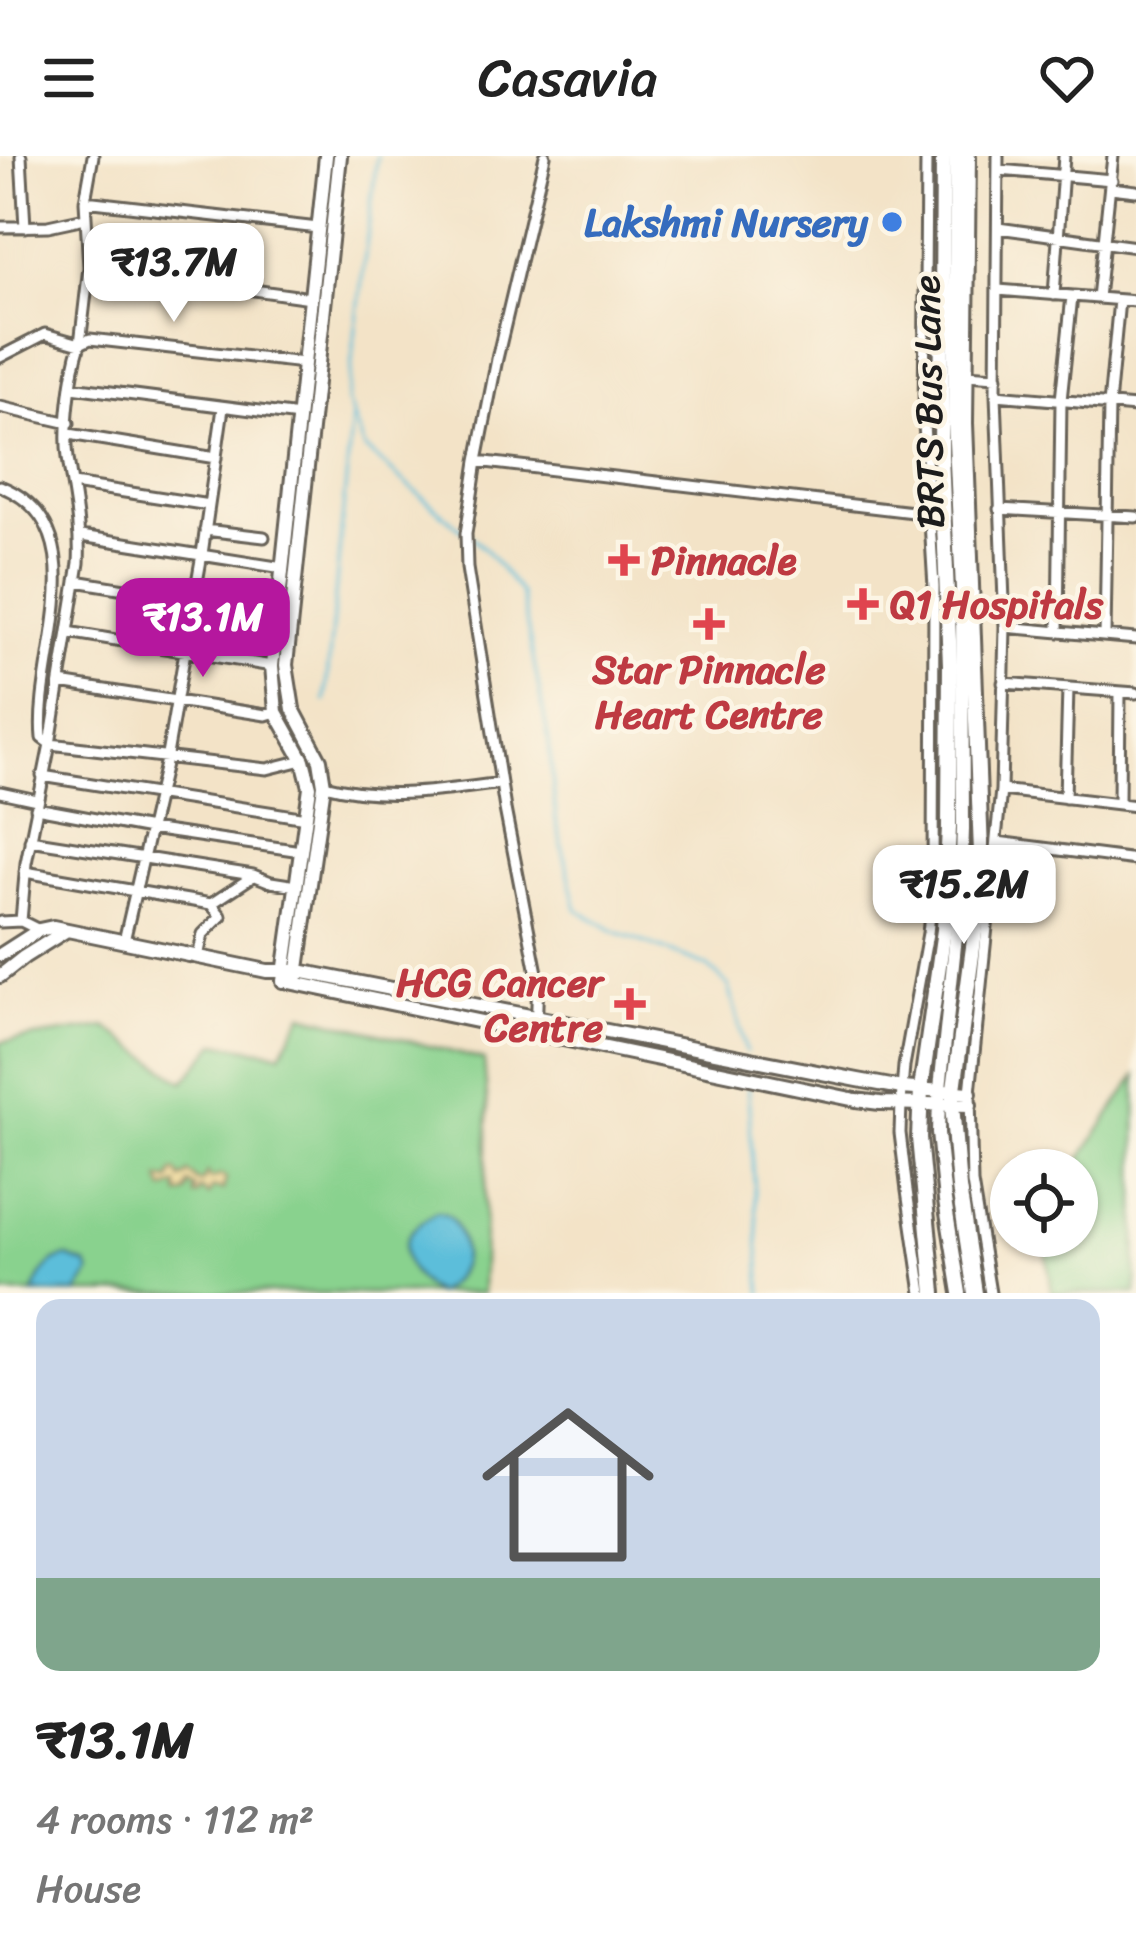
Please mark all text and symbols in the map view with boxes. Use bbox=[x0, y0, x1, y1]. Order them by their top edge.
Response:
text: Casavia bbox=[478, 30, 658, 126]
icon: menu bbox=[36, 45, 102, 111]
icon: heart bbox=[1034, 45, 1100, 111]
place label: Lakshmi Nursery bbox=[584, 188, 869, 257]
marker: Lakshmi Nursery bbox=[879, 209, 905, 235]
pin: ₹13.7M bbox=[76, 223, 272, 325]
text: ₹13.7M bbox=[111, 227, 237, 296]
street label: BRTS Bus Lane bbox=[891, 274, 965, 529]
place label: Pinnacle bbox=[651, 526, 797, 595]
marker: Pinnacle bbox=[608, 544, 640, 576]
place label: Q1 Hospitals bbox=[890, 570, 1104, 639]
pin: ₹13.1M bbox=[105, 578, 301, 680]
text: ₹13.1M bbox=[143, 582, 263, 651]
marker: Q1 Hospitals bbox=[847, 588, 879, 620]
marker: Star Pinnacle Heart Centre bbox=[693, 608, 725, 640]
place label: Star Pinnacle Heart Centre bbox=[591, 635, 826, 749]
pin: ₹15.2M bbox=[866, 845, 1062, 947]
text: ₹15.2M bbox=[900, 849, 1028, 918]
place label: HCG Cancer Centre bbox=[396, 948, 606, 1062]
marker: HCG Cancer Centre bbox=[614, 988, 646, 1020]
map controls bbox=[990, 1149, 1098, 1257]
button: locate bbox=[990, 1149, 1098, 1257]
icon: home bbox=[460, 1377, 676, 1593]
text: ₹13.1M bbox=[36, 1695, 193, 1785]
text: 4 rooms · 112 m² bbox=[36, 1785, 314, 1854]
text: House bbox=[36, 1854, 141, 1923]

